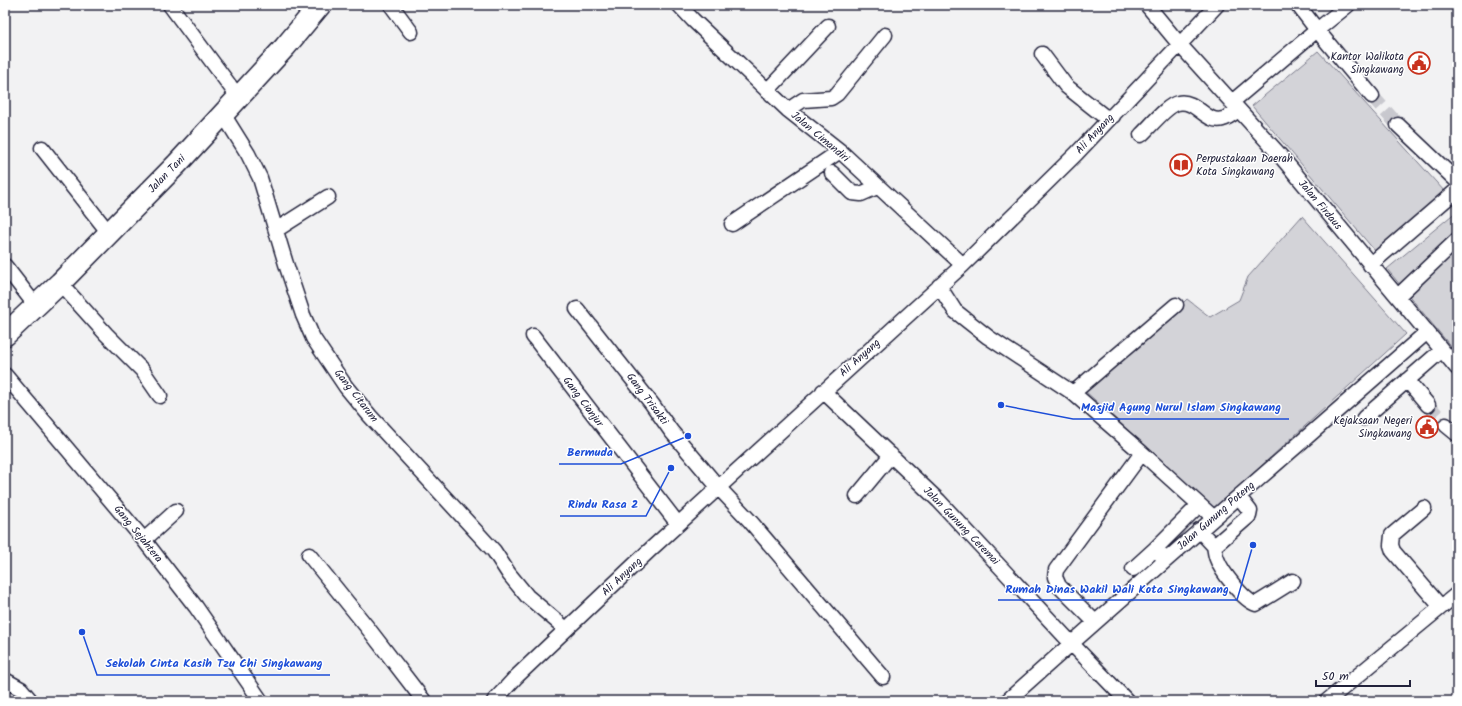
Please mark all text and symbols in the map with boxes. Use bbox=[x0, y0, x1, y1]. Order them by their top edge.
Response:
place label: Kantor Walikota Singkawang bbox=[1331, 48, 1404, 79]
public building icon: Kantor Walikota Singkawang bbox=[1406, 50, 1432, 76]
street label: Jalan Cimandiri bbox=[787, 107, 854, 167]
street label: Ali Anyang bbox=[1071, 109, 1119, 159]
street label: Jalan Tani bbox=[144, 150, 190, 198]
place label: Perpustakaan Daerah Kota Singkawang bbox=[1196, 150, 1293, 181]
library icon: Perpustakaan Daerah Kota Singkawang bbox=[1168, 152, 1194, 178]
street label: Jalan Firdaus bbox=[1293, 176, 1347, 234]
street label: Ali Anyang bbox=[835, 334, 885, 382]
street label: Gang Citarum bbox=[329, 365, 383, 427]
street label: Gang Trisakti bbox=[621, 369, 673, 429]
street label: Gang Cianjur bbox=[558, 373, 609, 432]
callout: Masjid Agung Nurul Islam Singkawang bbox=[1073, 395, 1289, 419]
text: Masjid Agung Nurul Islam Singkawang bbox=[1081, 398, 1281, 417]
place label: Kejaksaan Negeri Singkawang bbox=[1333, 412, 1412, 443]
public building icon: Kejaksaan Negeri Singkawang bbox=[1414, 414, 1440, 440]
callout: Bermuda bbox=[559, 440, 621, 464]
text: Bermuda bbox=[567, 443, 613, 462]
street label: Jalan Gunung Poteng bbox=[1173, 477, 1259, 555]
street label: Jalan Gunung Ceremai bbox=[918, 482, 1004, 570]
callout: Rindu Rasa 2 bbox=[560, 492, 646, 516]
text: Rindu Rasa 2 bbox=[568, 495, 638, 514]
street label: Gang Sejahtera bbox=[109, 501, 167, 567]
street label: Ali Anyang bbox=[597, 553, 647, 601]
callout: Rumah Dinas Wakil Wali Kota Singkawang bbox=[998, 576, 1237, 600]
text: Rumah Dinas Wakil Wali Kota Singkawang bbox=[1005, 580, 1229, 599]
callout: Sekolah Cinta Kasih Tzu Chi Singkawang bbox=[97, 651, 330, 675]
text: Sekolah Cinta Kasih Tzu Chi Singkawang bbox=[105, 654, 323, 673]
scale bar bbox=[1316, 662, 1410, 688]
text: 50 m bbox=[1322, 667, 1349, 686]

